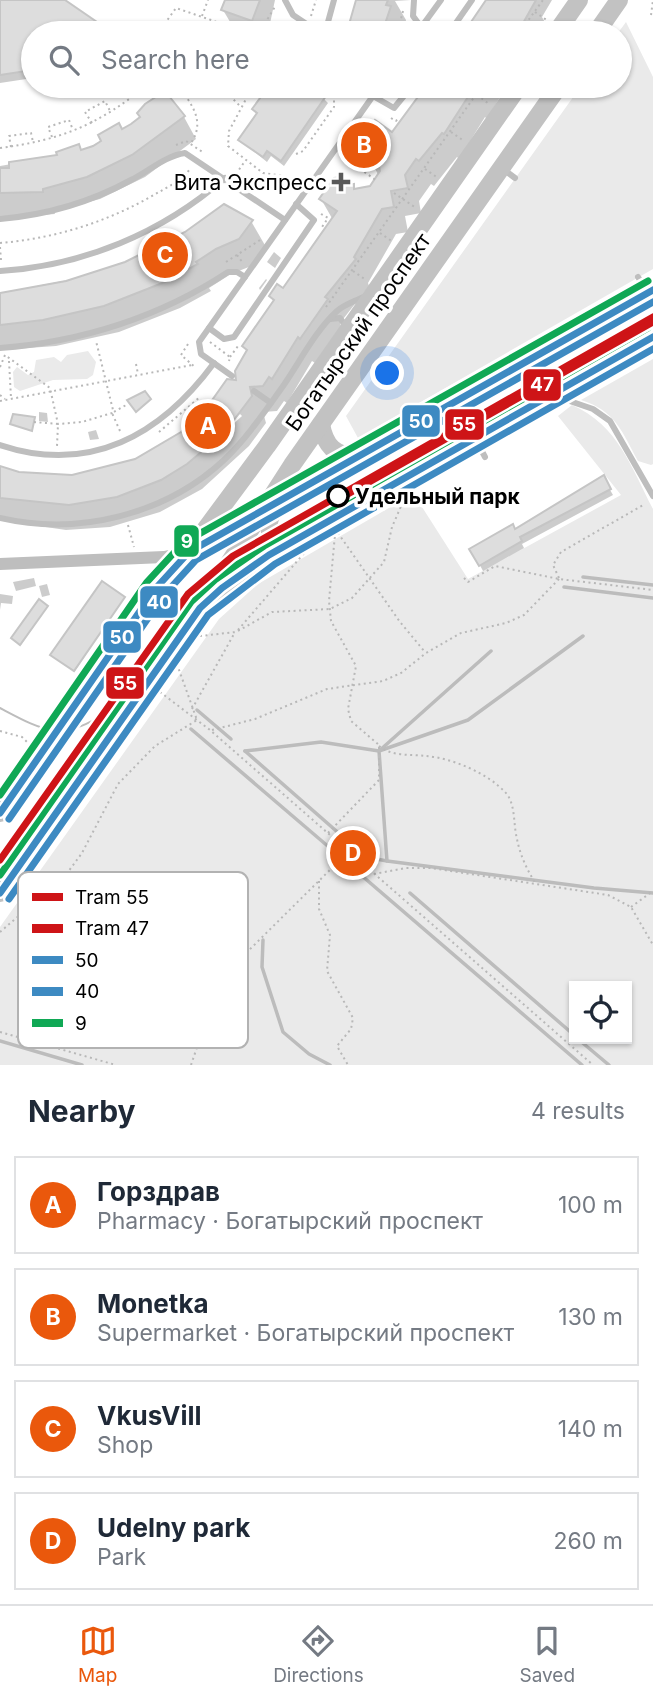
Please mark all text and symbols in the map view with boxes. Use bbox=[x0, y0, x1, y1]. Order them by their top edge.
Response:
search box bbox=[21, 21, 632, 98]
icon: search bbox=[45, 41, 83, 79]
text: Search here bbox=[101, 44, 250, 75]
pin: B bbox=[341, 119, 387, 171]
place label: Вита Экспресс bbox=[174, 170, 327, 195]
marker: Вита Экспресс bbox=[333, 174, 349, 190]
street label: Богатырский проспект bbox=[280, 228, 436, 436]
pin: C bbox=[142, 229, 188, 281]
your location bbox=[370, 356, 404, 390]
line badge: 47 bbox=[522, 368, 562, 402]
text: 47 bbox=[530, 373, 554, 396]
pin: A bbox=[185, 400, 231, 452]
line badge: 50 bbox=[401, 404, 441, 438]
line badge: 55 bbox=[444, 408, 485, 441]
text: 50 bbox=[409, 410, 433, 433]
text: 55 bbox=[452, 413, 476, 436]
place label: Удельный парк bbox=[355, 484, 521, 509]
marker: Удельный парк bbox=[327, 485, 349, 507]
line badge: 9 bbox=[173, 524, 200, 558]
text: 9 bbox=[181, 530, 193, 553]
line badge: 40 bbox=[139, 585, 179, 619]
text: 40 bbox=[146, 591, 172, 614]
line badge: 50 bbox=[102, 620, 142, 654]
text: 50 bbox=[110, 626, 134, 649]
line badge: 55 bbox=[105, 666, 145, 700]
text: 55 bbox=[113, 672, 137, 695]
pin: D bbox=[330, 827, 376, 879]
legend bbox=[18, 872, 248, 1048]
text: Tram 55 bbox=[75, 886, 149, 909]
text: Tram 47 bbox=[75, 917, 149, 940]
text: 50 bbox=[75, 949, 99, 972]
text: 40 bbox=[75, 980, 99, 1003]
map controls bbox=[569, 981, 632, 1044]
button: locate bbox=[569, 981, 632, 1044]
text: 9 bbox=[75, 1012, 87, 1035]
text: Nearby bbox=[28, 1093, 136, 1129]
text: 4 results bbox=[531, 1097, 625, 1125]
text: Горздрав bbox=[97, 1176, 220, 1207]
text: A bbox=[44, 1191, 62, 1219]
text: 100 m bbox=[558, 1191, 623, 1219]
text: Pharmacy · Богатырский проспект bbox=[97, 1207, 483, 1235]
text: Monetka bbox=[97, 1288, 209, 1319]
text: B bbox=[45, 1303, 61, 1331]
text: 130 m bbox=[558, 1303, 623, 1331]
text: Supermarket · Богатырский проспект bbox=[97, 1319, 514, 1347]
text: VkusVill bbox=[97, 1400, 202, 1431]
text: C bbox=[44, 1415, 62, 1443]
text: 140 m bbox=[558, 1415, 623, 1443]
text: Shop bbox=[97, 1431, 153, 1459]
text: Udelny park bbox=[97, 1512, 250, 1543]
text: D bbox=[45, 1527, 61, 1555]
text: 260 m bbox=[554, 1527, 623, 1555]
text: Park bbox=[97, 1543, 146, 1571]
tab: Map bbox=[78, 1622, 117, 1687]
tab: Directions bbox=[273, 1622, 364, 1687]
tab: Saved bbox=[519, 1622, 575, 1687]

